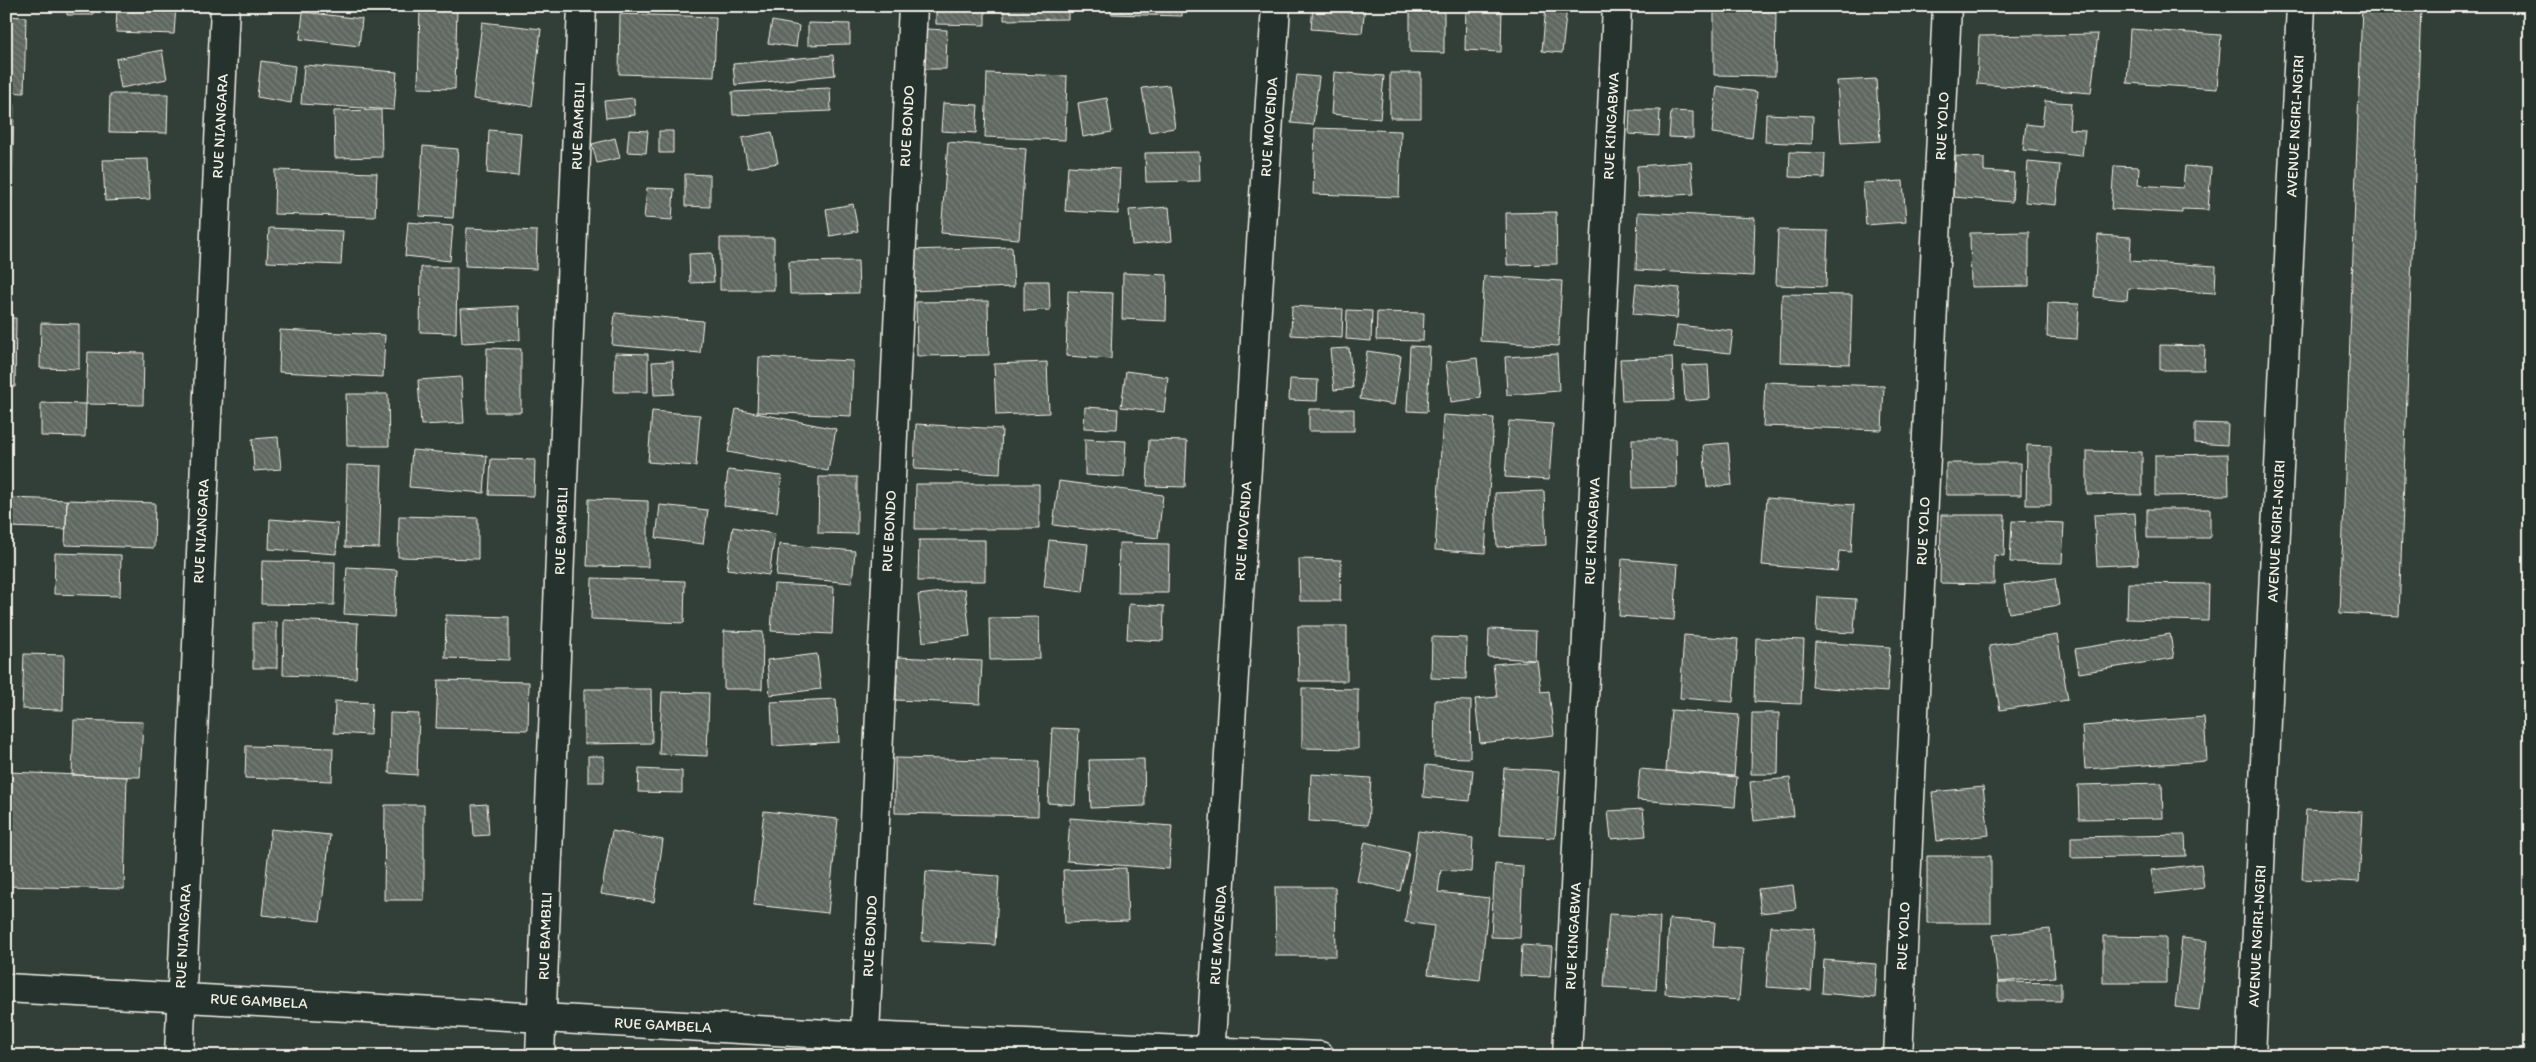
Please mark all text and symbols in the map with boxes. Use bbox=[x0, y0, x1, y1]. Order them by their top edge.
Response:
street label: AVENUE NGIRI-NGIRI bbox=[2282, 54, 2308, 198]
street label: RUE KINGABWA bbox=[1599, 71, 1623, 180]
street label: RUE NIANGARA bbox=[208, 73, 232, 179]
street label: RUE MOVENDA bbox=[1257, 76, 1281, 178]
street label: RUE BAMBILI bbox=[567, 82, 589, 170]
street label: RUE BONDO bbox=[896, 84, 918, 167]
street label: RUE YOLO bbox=[1931, 91, 1953, 161]
street label: AVENUE NGIRI-NGIRI bbox=[2263, 459, 2289, 603]
street label: RUE KINGABWA bbox=[1580, 476, 1604, 585]
street label: RUE NIANGARA bbox=[189, 478, 213, 584]
street label: RUE MOVENDA bbox=[1231, 480, 1255, 582]
street label: RUE BAMBILI bbox=[550, 487, 572, 575]
street label: RUE BONDO bbox=[878, 489, 900, 572]
street label: RUE YOLO bbox=[1912, 496, 1934, 566]
street label: AVENUE NGIRI-NGIRI bbox=[2244, 864, 2270, 1008]
street label: RUE KINGABWA bbox=[1561, 881, 1585, 990]
street label: RUE NIANGARA bbox=[171, 883, 195, 989]
street label: RUE MOVENDA bbox=[1206, 884, 1230, 986]
street label: RUE BAMBILI bbox=[534, 892, 556, 980]
street label: RUE BONDO bbox=[859, 894, 881, 977]
street label: RUE YOLO bbox=[1892, 901, 1914, 971]
street label: RUE GAMBELA bbox=[210, 989, 309, 1013]
street label: RUE GAMBELA bbox=[614, 1013, 713, 1037]

